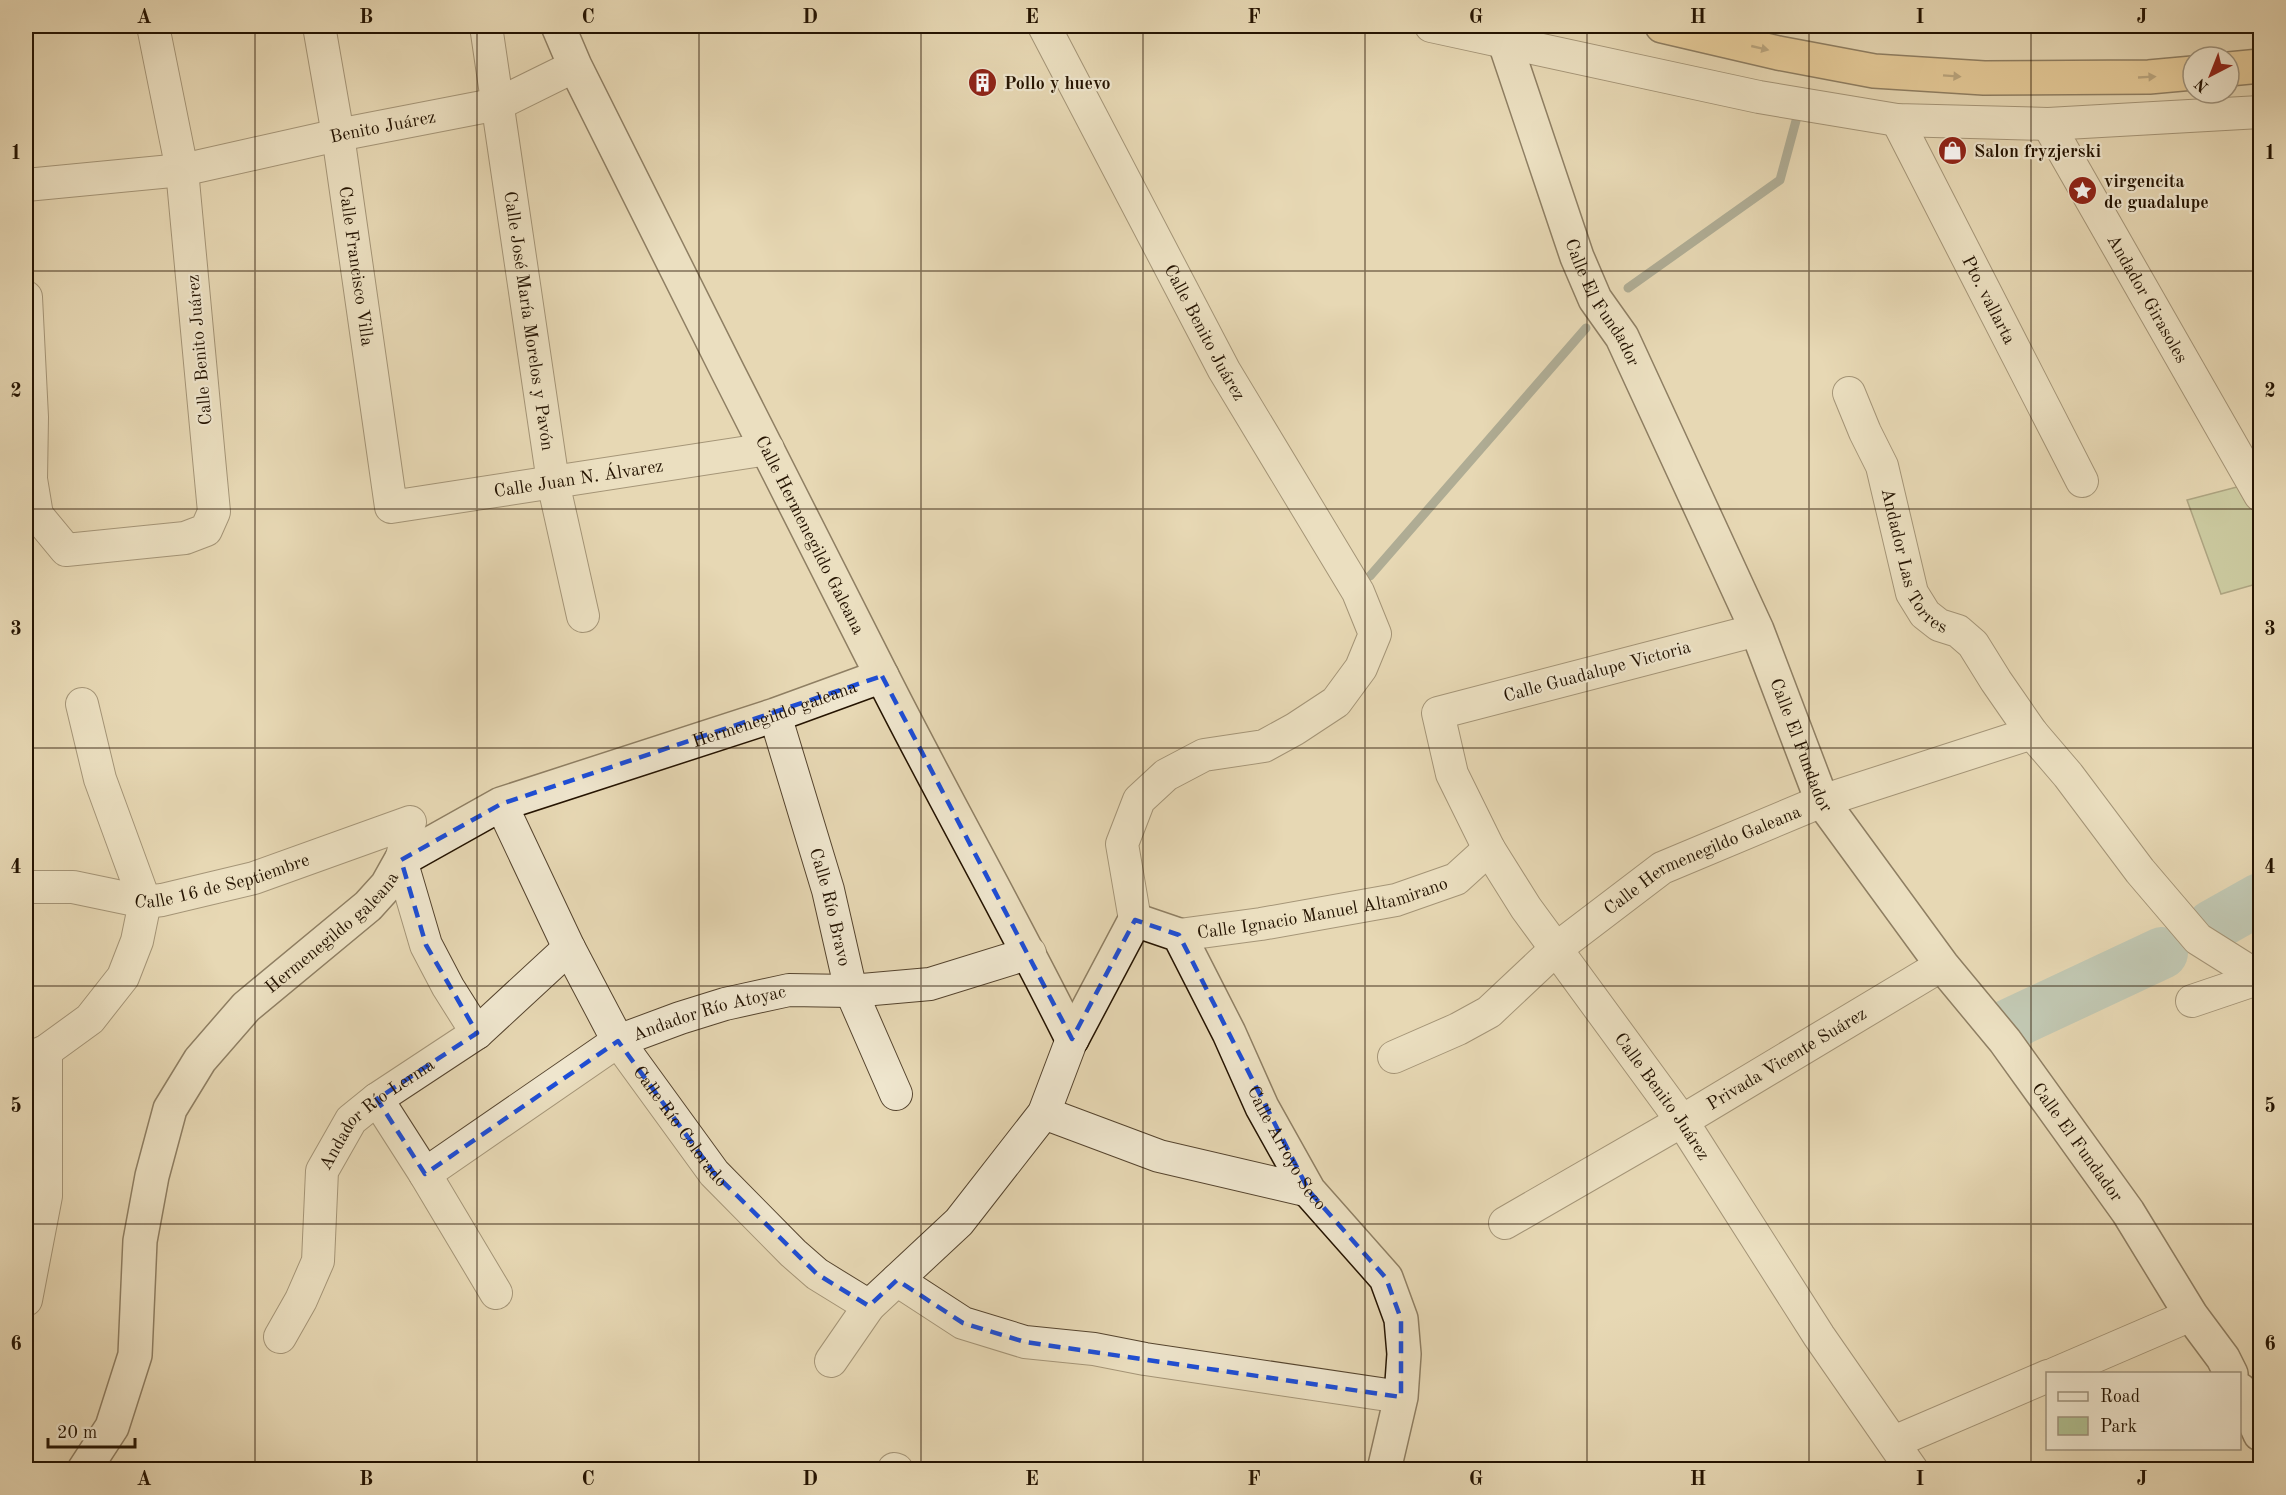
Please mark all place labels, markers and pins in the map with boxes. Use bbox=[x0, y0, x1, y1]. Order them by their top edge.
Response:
building icon: Pollo y huevo bbox=[967, 67, 999, 99]
place label: Pollo y huevo bbox=[1004, 75, 1111, 93]
shop icon: Salon fryzjerski bbox=[1937, 135, 1969, 167]
place label: Salon fryzjerski bbox=[1974, 143, 2101, 161]
place label: virgencita de guadalupe bbox=[2104, 173, 2209, 212]
place icon: virgencita de guadalupe bbox=[2067, 175, 2099, 207]

